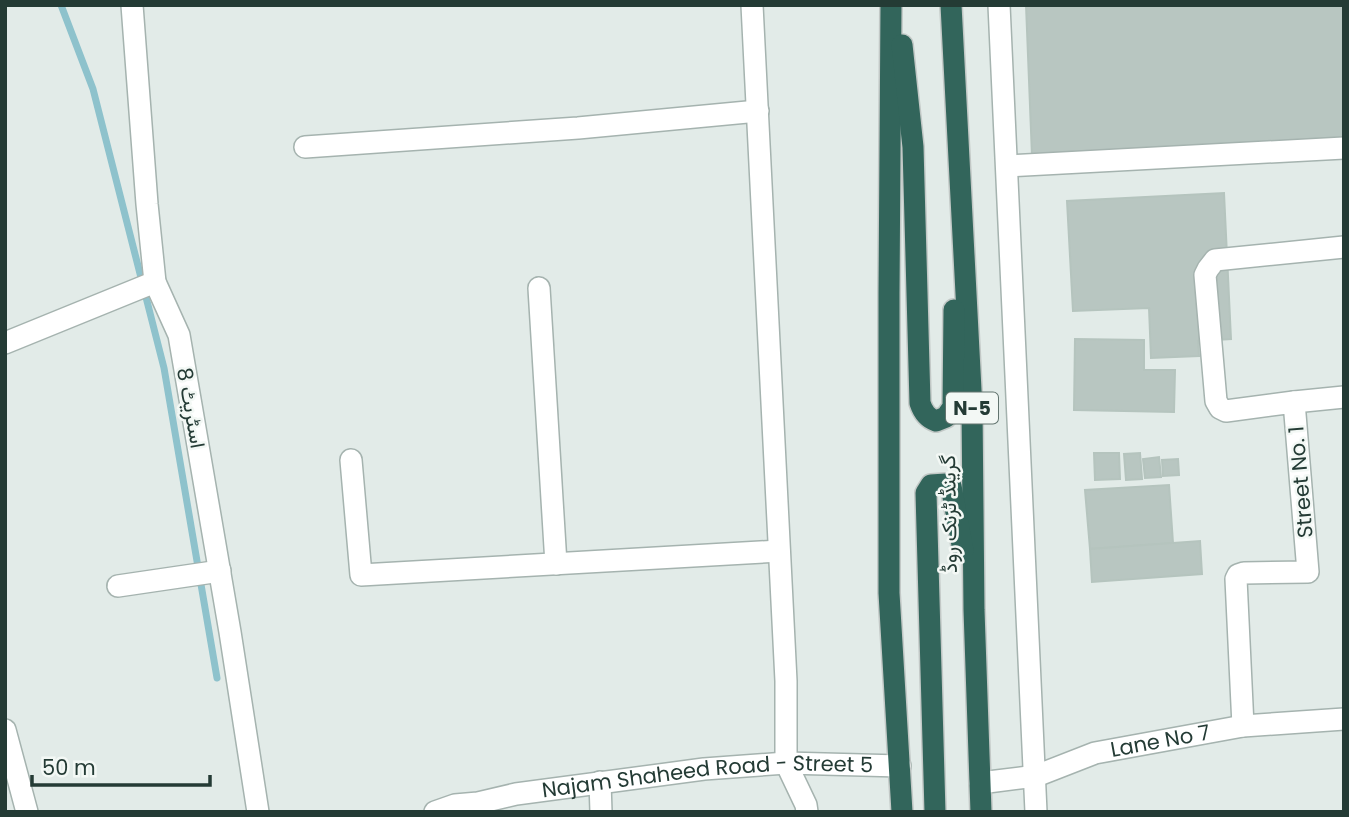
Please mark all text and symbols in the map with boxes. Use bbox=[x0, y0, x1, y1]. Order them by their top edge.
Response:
street label: اسٹریٹ 8 bbox=[170, 365, 213, 451]
road number: N-5 bbox=[946, 392, 998, 424]
street label: Street No. 1 bbox=[1281, 425, 1320, 539]
street label: گرینڈ ٹرنک روڈ bbox=[933, 455, 964, 573]
street label: Lane No 7 bbox=[1108, 717, 1212, 764]
scale bar bbox=[32, 744, 210, 788]
street label: Najam Shaheed Road - Street 5 bbox=[540, 748, 874, 804]
text: 50 m bbox=[42, 753, 96, 782]

